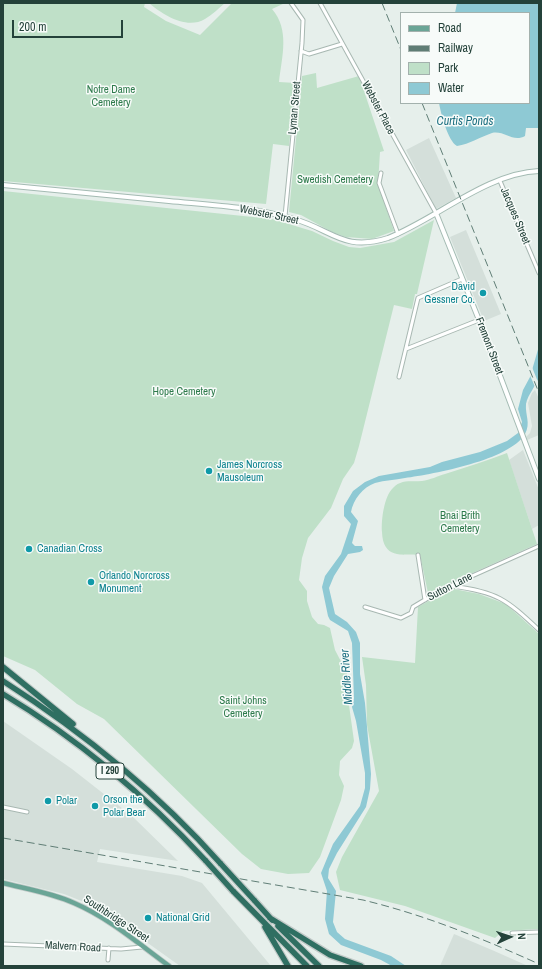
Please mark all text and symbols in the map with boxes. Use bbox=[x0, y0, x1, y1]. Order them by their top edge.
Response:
scale bar bbox=[14, 12, 125, 38]
legend bbox=[400, 12, 530, 104]
text: 200 m bbox=[19, 19, 46, 35]
text: Road bbox=[438, 20, 462, 36]
text: Railway bbox=[438, 40, 473, 56]
text: Park bbox=[438, 60, 458, 76]
street label: Webster Place bbox=[358, 79, 398, 137]
text: Water bbox=[438, 80, 464, 96]
street label: Lyman Street bbox=[286, 81, 304, 135]
park label: Notre Dame Cemetery bbox=[87, 83, 135, 109]
water label: Curtis Ponds bbox=[437, 115, 493, 129]
park label: Swedish Cemetery bbox=[297, 173, 373, 187]
street label: Jacques Street bbox=[497, 186, 533, 246]
street label: Webster Street bbox=[238, 202, 300, 228]
place label: David Gessner Co. bbox=[424, 280, 475, 306]
marker: David Gessner Co. bbox=[478, 288, 488, 298]
street label: Fremont Street bbox=[472, 316, 506, 376]
park label: Hope Cemetery bbox=[152, 385, 216, 399]
place label: James Norcross Mausoleum bbox=[217, 458, 282, 484]
marker: James Norcross Mausoleum bbox=[204, 466, 214, 476]
park label: Bnai Brith Cemetery bbox=[440, 509, 480, 535]
place label: Canadian Cross bbox=[37, 542, 102, 556]
marker: Canadian Cross bbox=[24, 544, 34, 554]
place label: Orlando Norcross Monument bbox=[99, 569, 170, 595]
street label: Sutton Lane bbox=[425, 570, 475, 604]
marker: Orlando Norcross Monument bbox=[86, 577, 96, 587]
water label: Middle River bbox=[338, 649, 356, 705]
park label: Saint Johns Cemetery bbox=[219, 694, 267, 720]
road number: I 290 bbox=[96, 763, 124, 779]
place label: Orson the Polar Bear bbox=[103, 793, 146, 819]
place label: Polar bbox=[56, 794, 77, 808]
marker: Polar bbox=[43, 796, 53, 806]
marker: Orson the Polar Bear bbox=[90, 801, 100, 811]
street label: Southbridge Street bbox=[81, 893, 151, 945]
place label: National Grid bbox=[156, 911, 210, 925]
marker: National Grid bbox=[143, 913, 153, 923]
north arrow bbox=[490, 917, 530, 957]
text: N bbox=[515, 933, 529, 940]
street label: Malvern Road bbox=[45, 939, 101, 955]

